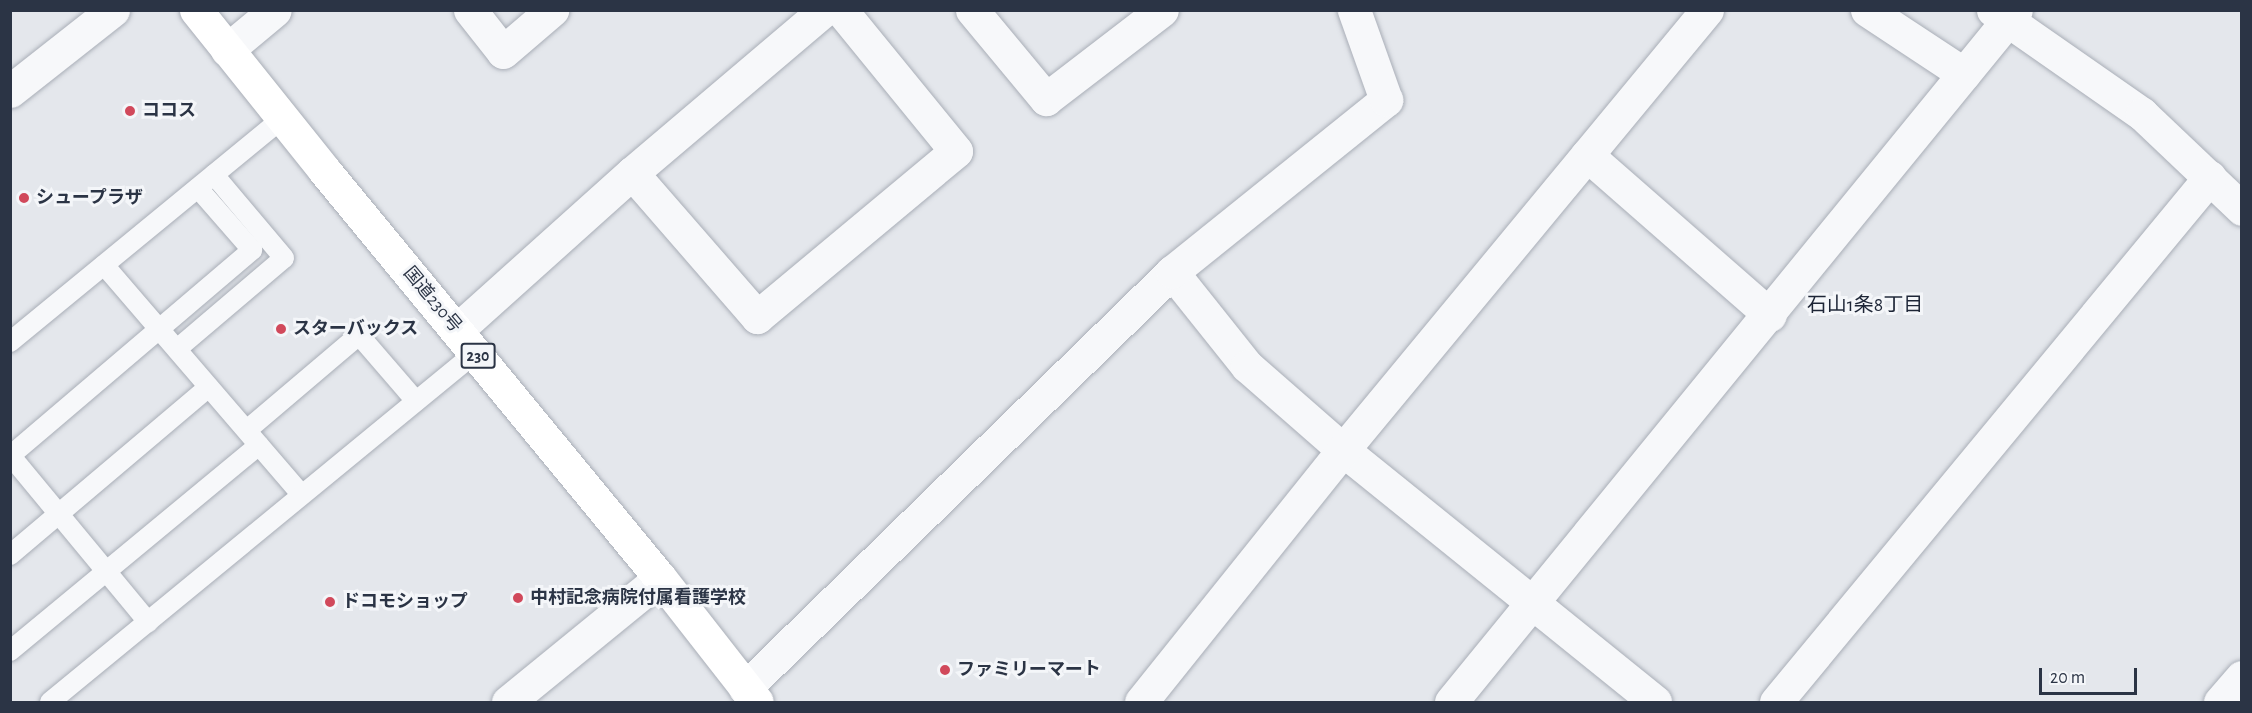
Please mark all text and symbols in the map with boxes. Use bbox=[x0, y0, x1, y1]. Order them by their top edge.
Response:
place label: ココス bbox=[142, 100, 196, 122]
marker: ココス bbox=[123, 104, 137, 118]
place label: シュープラザ bbox=[36, 187, 144, 209]
marker: シュープラザ bbox=[17, 191, 31, 205]
street label: 国道230号 bbox=[398, 263, 466, 337]
district label: 石山1条8丁目 bbox=[1807, 293, 1923, 317]
place label: スターバックス bbox=[293, 318, 419, 340]
marker: スターバックス bbox=[274, 322, 288, 336]
road number: 230 bbox=[460, 343, 496, 369]
place label: 中村記念病院付属看護学校 bbox=[530, 587, 746, 609]
place label: ドコモショップ bbox=[342, 591, 468, 613]
marker: 中村記念病院付属看護学校 bbox=[511, 591, 525, 605]
marker: ドコモショップ bbox=[323, 595, 337, 609]
scale bar bbox=[2042, 656, 2140, 694]
place label: ファミリーマート bbox=[957, 659, 1101, 681]
marker: ファミリーマート bbox=[938, 663, 952, 677]
text: 20 m bbox=[2050, 669, 2085, 687]

